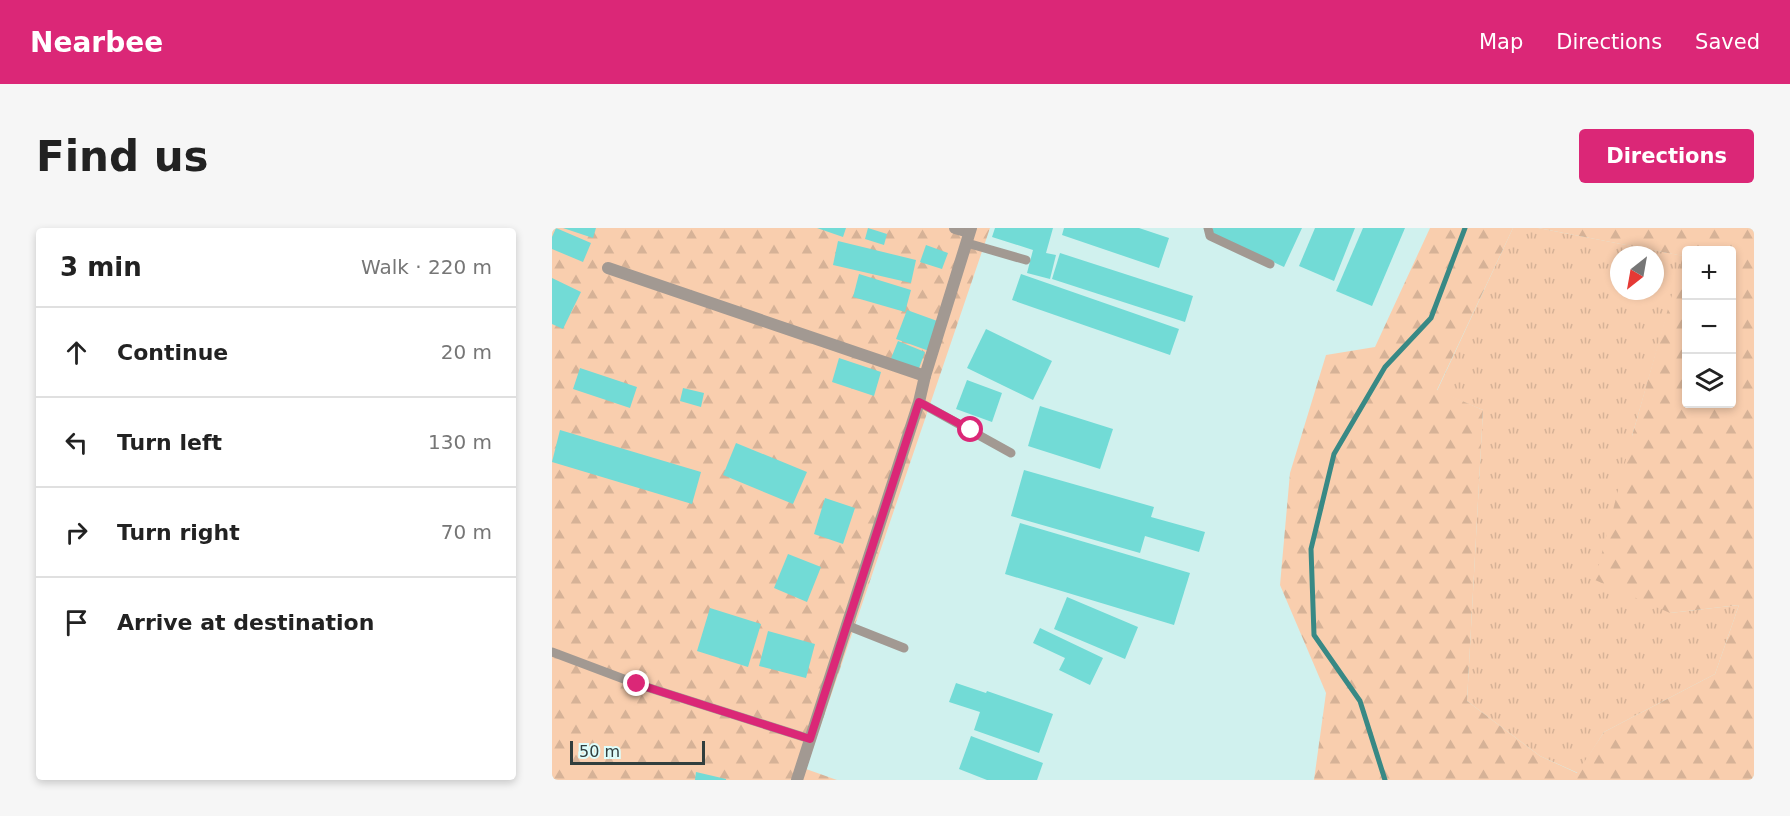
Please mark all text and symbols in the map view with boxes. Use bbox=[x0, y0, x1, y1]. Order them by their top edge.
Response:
text: Nearbee bbox=[30, 26, 163, 59]
text: Map bbox=[1479, 30, 1523, 54]
text: Directions bbox=[1556, 30, 1662, 54]
text: Saved bbox=[1695, 30, 1760, 54]
button: Directions bbox=[1579, 129, 1754, 183]
text: Find us bbox=[36, 132, 209, 181]
north arrow bbox=[1610, 246, 1664, 300]
map controls bbox=[1682, 246, 1736, 408]
button: + bbox=[1682, 246, 1736, 300]
text: 3 min bbox=[60, 252, 142, 282]
text: Walk · 220 m bbox=[361, 255, 492, 279]
button: − bbox=[1682, 300, 1736, 354]
icon: ahead bbox=[60, 336, 93, 369]
text: Continue bbox=[117, 340, 228, 365]
text: 20 m bbox=[441, 340, 492, 364]
button: layers bbox=[1682, 354, 1736, 408]
route start bbox=[957, 416, 983, 442]
icon: left bbox=[60, 426, 93, 459]
text: Turn left bbox=[117, 430, 222, 455]
text: 130 m bbox=[428, 430, 492, 454]
icon: right bbox=[60, 516, 93, 549]
text: Turn right bbox=[117, 520, 240, 545]
text: 70 m bbox=[441, 520, 492, 544]
icon: arrive bbox=[60, 606, 93, 639]
text: Arrive at destination bbox=[117, 610, 374, 635]
route end bbox=[623, 670, 649, 696]
scale bar bbox=[570, 738, 705, 766]
text: 50 m bbox=[579, 742, 620, 761]

